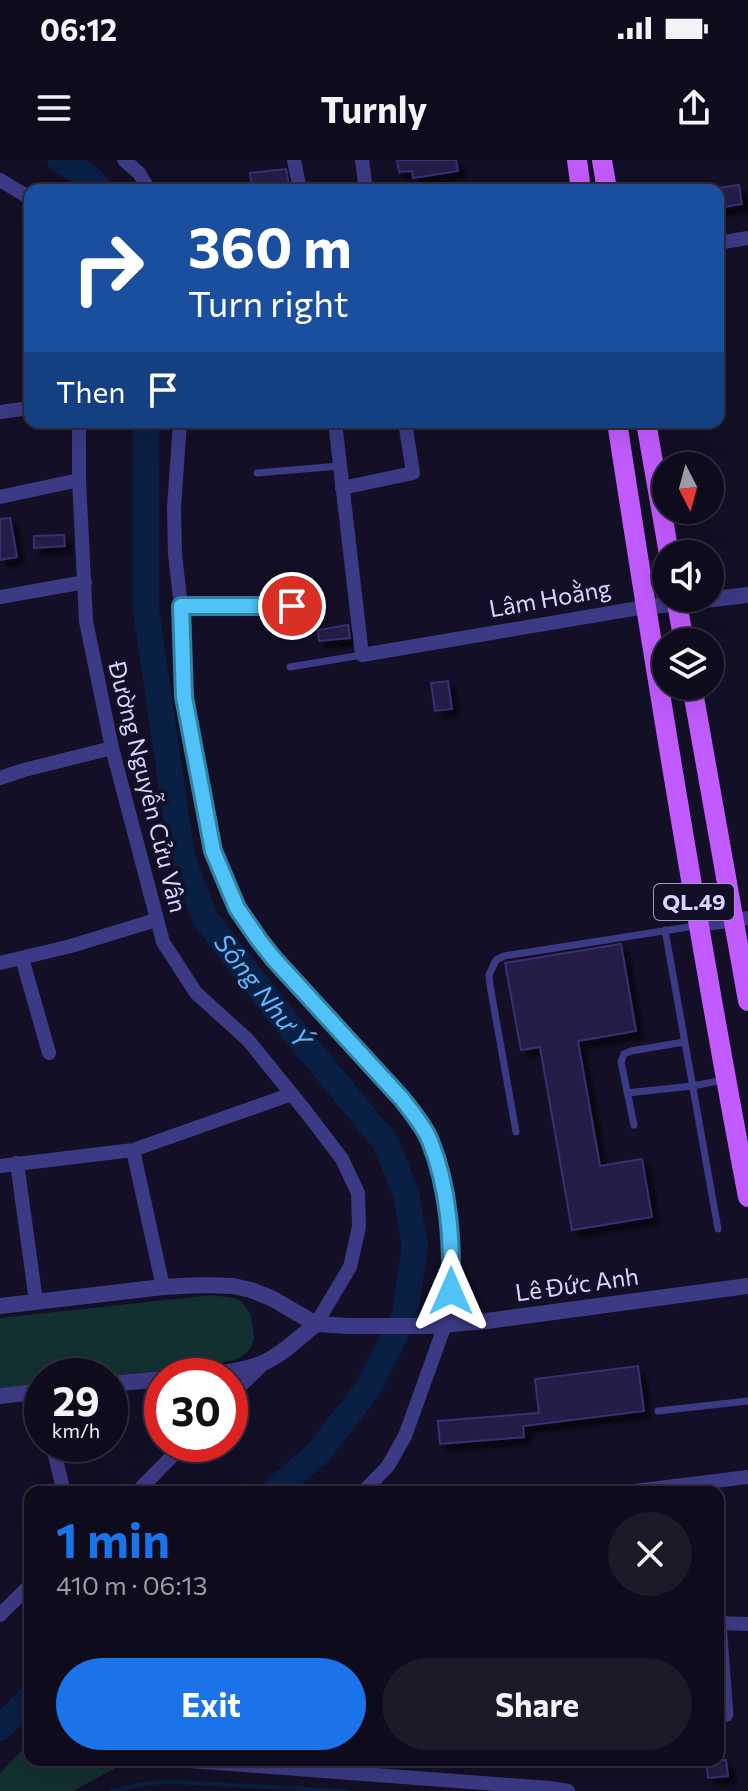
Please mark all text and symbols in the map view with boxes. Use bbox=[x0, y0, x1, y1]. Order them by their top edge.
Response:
text: 06:12 bbox=[40, 10, 117, 47]
icon: menu bbox=[32, 86, 76, 130]
text: Turnly bbox=[321, 86, 427, 130]
icon: share bbox=[672, 86, 716, 130]
text: 360 m bbox=[188, 211, 352, 280]
icon: right bbox=[56, 216, 160, 320]
text: Turn right bbox=[188, 280, 349, 324]
icon: arrive bbox=[141, 368, 185, 412]
text: Then bbox=[56, 372, 125, 409]
north arrow bbox=[652, 452, 724, 524]
map controls bbox=[652, 452, 724, 700]
button: sound bbox=[652, 540, 724, 612]
pin bbox=[258, 572, 326, 640]
street label: Lâm Hoằng bbox=[487, 573, 613, 623]
icon: arrive bbox=[270, 584, 314, 628]
button: layers bbox=[652, 628, 724, 700]
street label: Đường Nguyễn Cửu Vân bbox=[103, 657, 194, 915]
road number: QL.49 bbox=[654, 884, 734, 920]
water label: Sông Như Ý bbox=[209, 927, 320, 1056]
position arrow bbox=[409, 1249, 493, 1333]
street label: Lê Đức Anh bbox=[513, 1261, 640, 1307]
speed limit sign: 30 bbox=[144, 1358, 248, 1462]
text: 29 bbox=[52, 1375, 100, 1424]
text: km/h bbox=[52, 1418, 100, 1442]
text: 1 min bbox=[56, 1509, 170, 1568]
button: close bbox=[608, 1512, 692, 1596]
text: 410 m · 06:13 bbox=[56, 1569, 208, 1600]
button: Exit bbox=[56, 1658, 366, 1750]
button: Share bbox=[382, 1658, 692, 1750]

